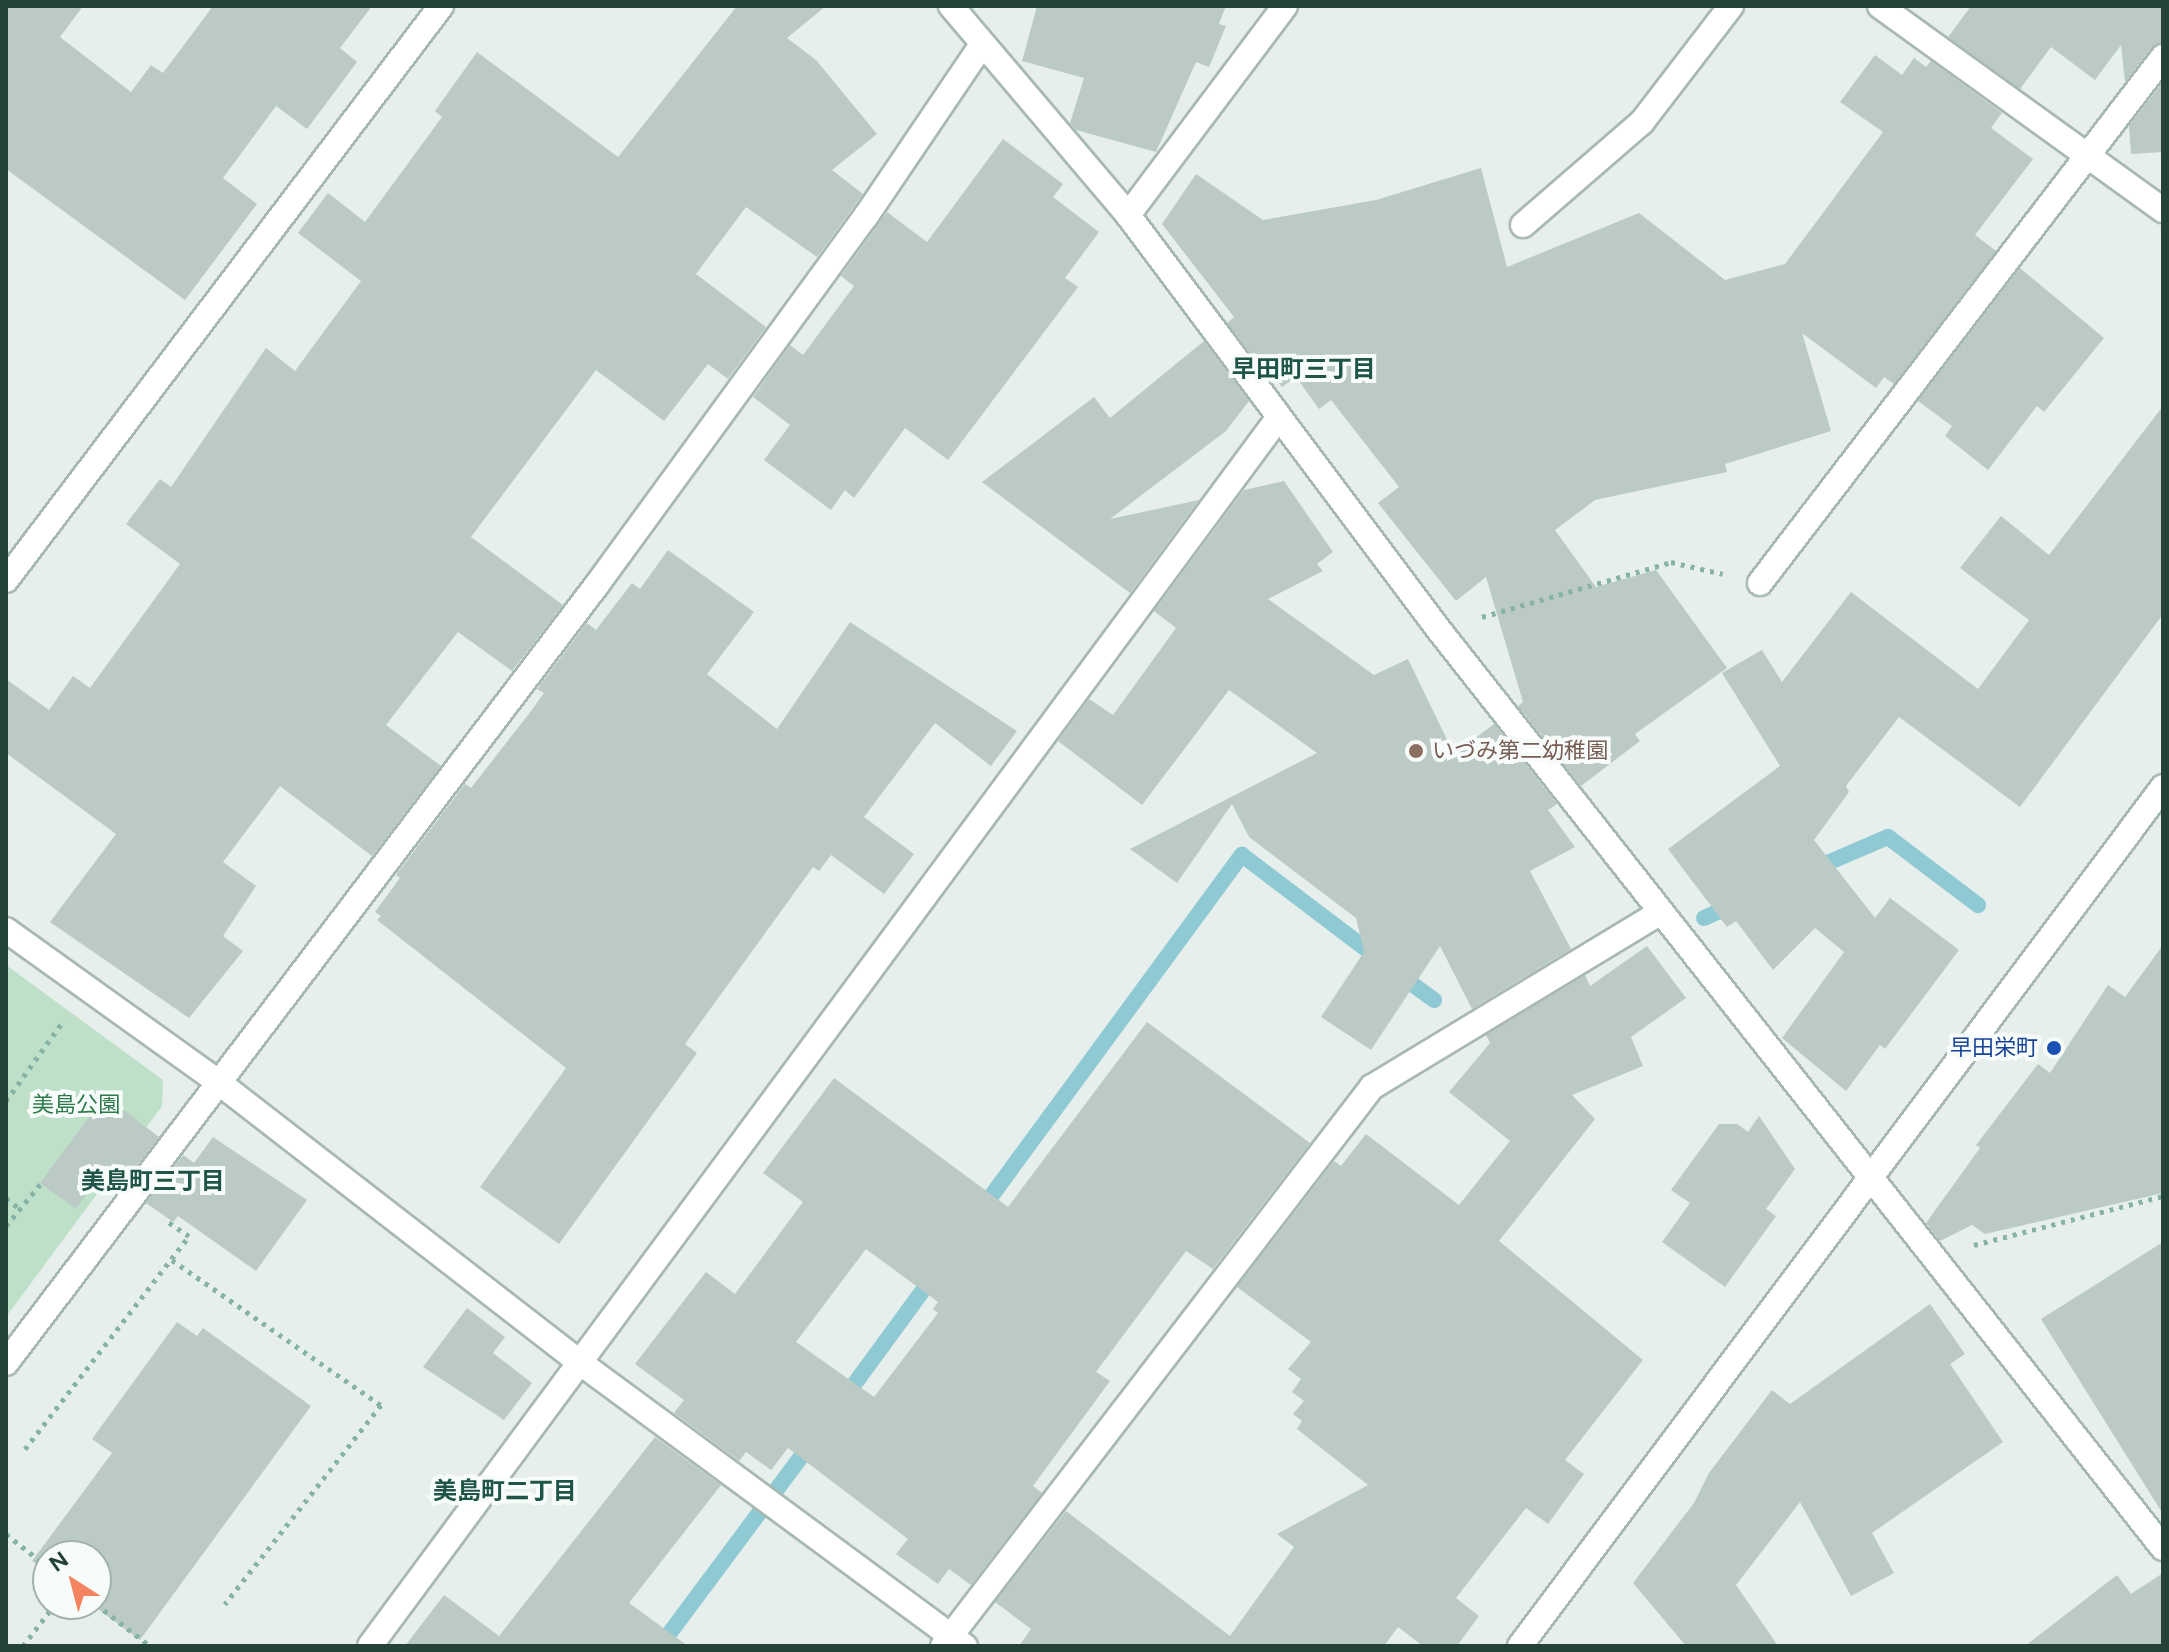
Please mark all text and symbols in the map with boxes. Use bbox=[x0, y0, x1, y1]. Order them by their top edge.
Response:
district label: 早田町三丁目 bbox=[1232, 355, 1376, 383]
place label: いづみ第二幼稚園 bbox=[1432, 738, 1608, 764]
marker: いづみ第二幼稚園 bbox=[1407, 742, 1425, 760]
place label: 早田栄町 bbox=[1950, 1035, 2038, 1061]
marker: 早田栄町 bbox=[2045, 1039, 2063, 1057]
park label: 美島公園 bbox=[32, 1092, 120, 1118]
district label: 美島町三丁目 bbox=[81, 1167, 225, 1195]
district label: 美島町二丁目 bbox=[433, 1477, 577, 1505]
north arrow bbox=[32, 1540, 112, 1620]
text: N bbox=[44, 1546, 74, 1578]

